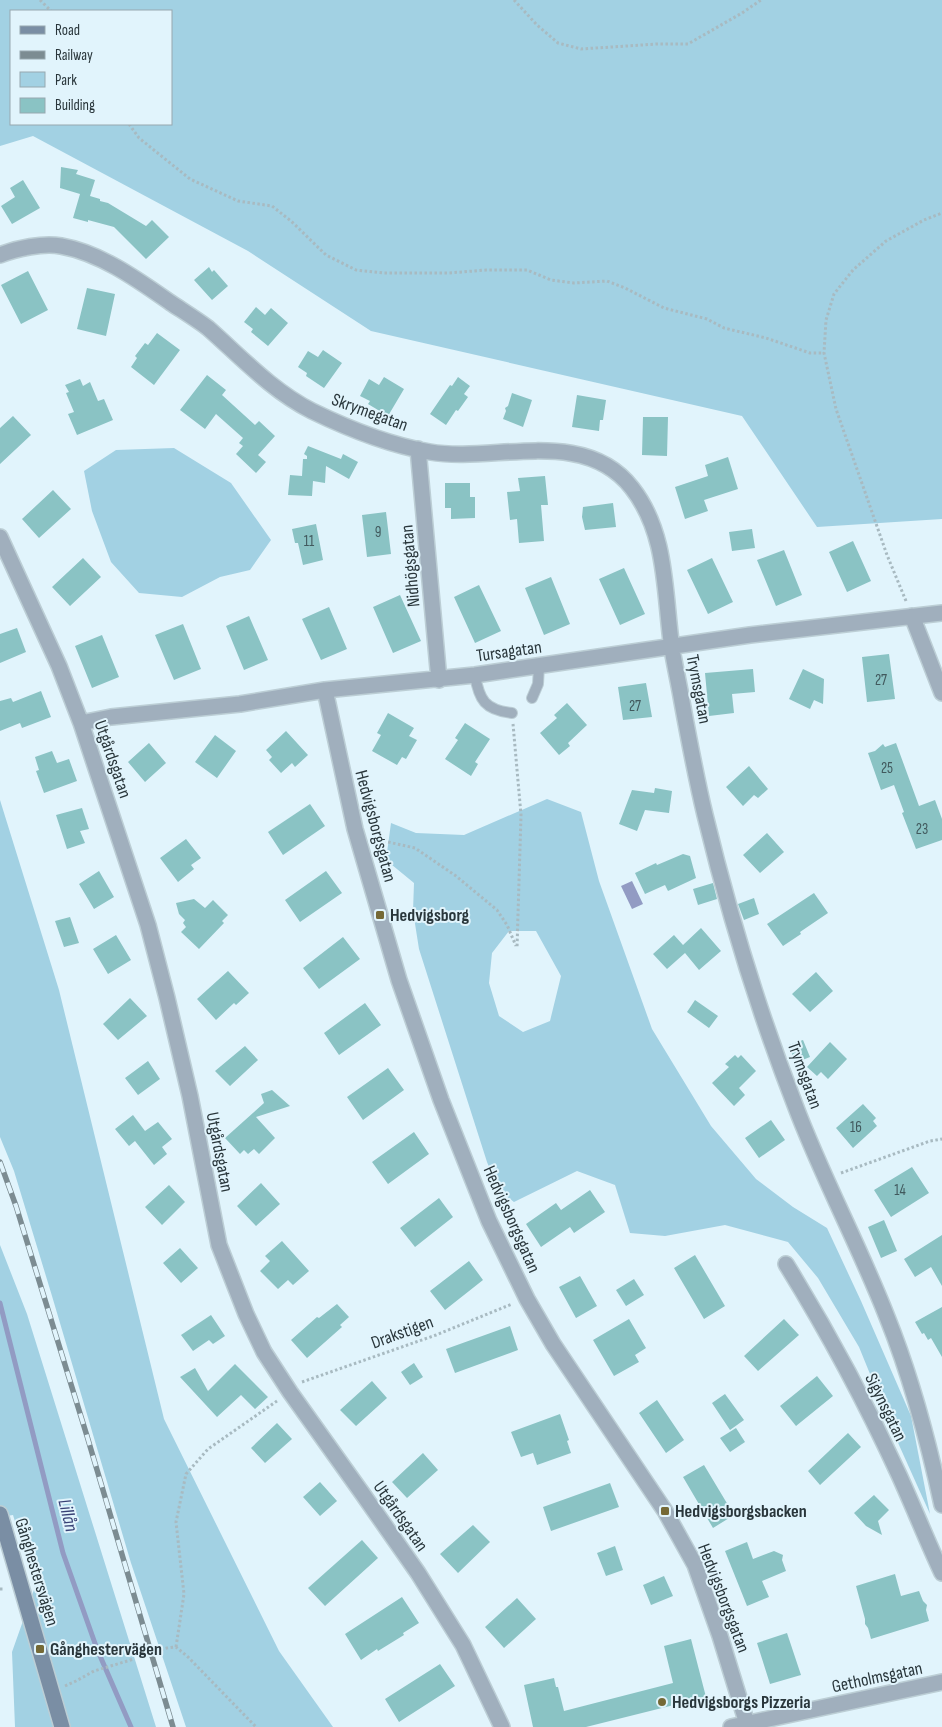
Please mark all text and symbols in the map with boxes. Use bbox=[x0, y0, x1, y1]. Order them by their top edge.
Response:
legend bbox=[10, 10, 172, 125]
text: Road bbox=[55, 21, 80, 40]
text: Railway bbox=[55, 46, 93, 65]
text: Park bbox=[55, 71, 77, 90]
text: Building bbox=[55, 96, 95, 115]
street label: Skrymegatan bbox=[329, 389, 411, 436]
house number: 9 bbox=[375, 523, 381, 542]
street label: Nidhögsgatan bbox=[396, 524, 425, 608]
house number: 11 bbox=[304, 532, 315, 551]
street label: Tursagatan bbox=[475, 637, 543, 666]
street label: Trymsgatan bbox=[682, 653, 716, 725]
house number: 27 bbox=[875, 671, 887, 690]
house number: 27 bbox=[629, 697, 641, 716]
street label: Utgårdsgatan bbox=[89, 717, 136, 801]
house number: 25 bbox=[881, 759, 893, 778]
street label: Hedvigsborgsgatan bbox=[351, 768, 401, 884]
house number: 23 bbox=[916, 820, 928, 839]
place label: Hedvigsborg bbox=[390, 905, 470, 926]
marker: Hedvigsborg bbox=[374, 909, 386, 921]
street label: Trymsgatan bbox=[783, 1039, 826, 1112]
street label: Utgårdsgatan bbox=[201, 1110, 238, 1194]
house number: 16 bbox=[850, 1118, 862, 1137]
street label: Hedvigsborgsgatan bbox=[479, 1162, 545, 1276]
house number: 14 bbox=[894, 1181, 906, 1200]
street label: Drakstigen bbox=[368, 1312, 436, 1353]
street label: Sigynsgatan bbox=[860, 1370, 911, 1445]
street label: Utgårdsgatan bbox=[369, 1477, 432, 1555]
water label: Lillån bbox=[52, 1497, 83, 1534]
place label: Hedvigsborgsbacken bbox=[675, 1501, 807, 1522]
marker: Hedvigsborgsbacken bbox=[659, 1505, 671, 1517]
street label: Gånghestersvägen bbox=[10, 1516, 63, 1629]
street label: Hedvigsborgsgatan bbox=[693, 1541, 754, 1656]
place label: Gånghestervägen bbox=[50, 1639, 162, 1660]
marker: Gånghestervägen bbox=[34, 1643, 46, 1655]
street label: Getholmsgatan bbox=[830, 1658, 924, 1697]
place label: Hedvigsborgs Pizzeria bbox=[672, 1692, 811, 1713]
marker: Hedvigsborgs Pizzeria bbox=[656, 1696, 668, 1708]

